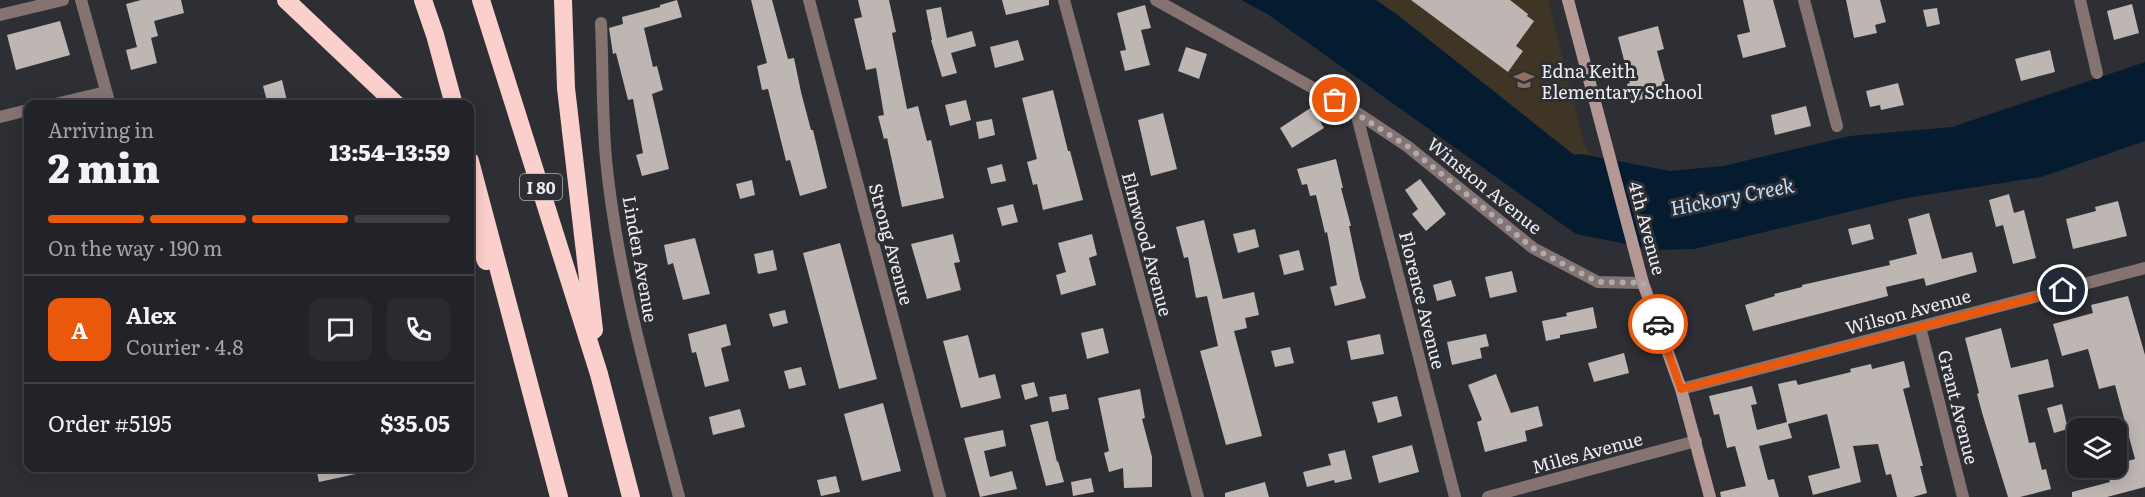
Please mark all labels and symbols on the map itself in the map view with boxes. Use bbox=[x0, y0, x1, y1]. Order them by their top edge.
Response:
place label: Edna Keith Elementary School bbox=[1541, 57, 1703, 105]
school or university icon: Edna Keith Elementary School bbox=[1512, 68, 1536, 92]
pin bbox=[1309, 74, 1360, 125]
street label: Winston Avenue bbox=[1422, 130, 1548, 240]
water label: Hickory Creek bbox=[1667, 168, 1797, 222]
street label: Elmwood Avenue bbox=[1116, 169, 1180, 319]
road number: I 80 bbox=[520, 174, 562, 200]
street label: 4th Avenue bbox=[1623, 178, 1673, 278]
street label: Strong Avenue bbox=[863, 180, 921, 308]
street label: Linden Avenue bbox=[617, 194, 665, 324]
street label: Florence Avenue bbox=[1393, 228, 1453, 372]
pin bbox=[2037, 264, 2088, 315]
street label: Wilson Avenue bbox=[1842, 281, 1974, 341]
courier bbox=[1628, 294, 1688, 354]
street label: Grant Avenue bbox=[1932, 347, 1986, 467]
street label: Miles Avenue bbox=[1529, 424, 1645, 480]

